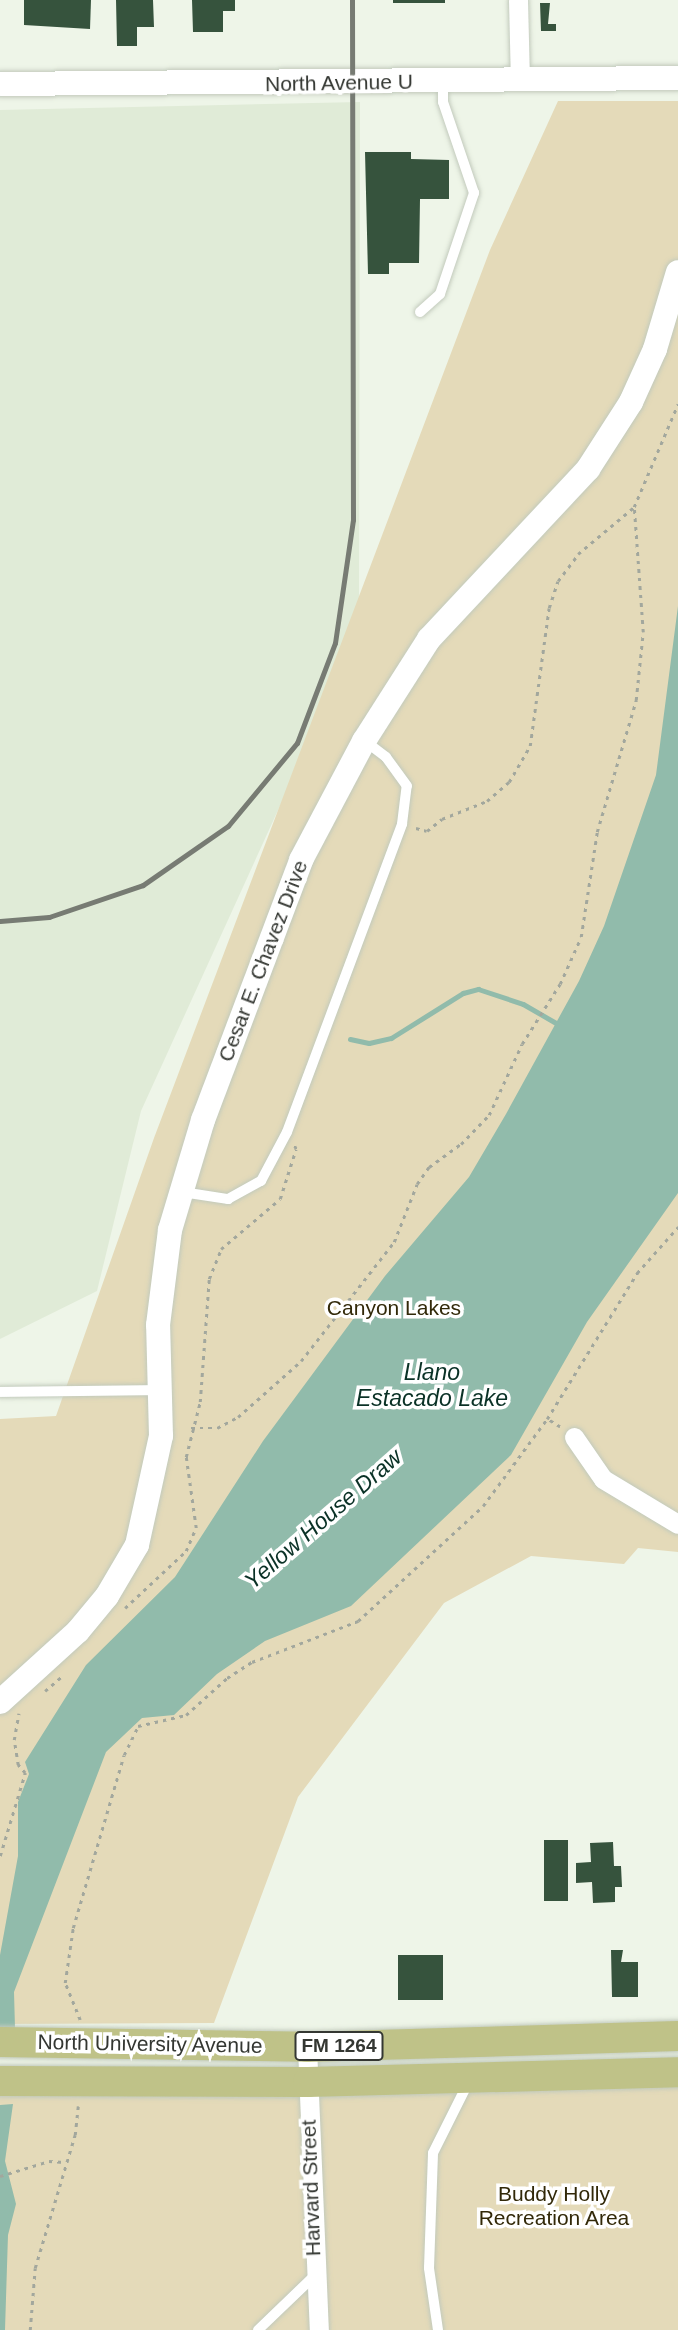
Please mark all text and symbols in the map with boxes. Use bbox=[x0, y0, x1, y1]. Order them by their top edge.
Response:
street label: North Avenue U bbox=[264, 69, 414, 97]
street label: Cesar E. Chavez Drive bbox=[213, 857, 313, 1065]
park label: Canyon Lakes bbox=[327, 1295, 461, 1321]
water label: Llano Estacado Lake bbox=[356, 1358, 508, 1412]
water label: Yellow House Draw bbox=[239, 1443, 407, 1595]
street label: North University Avenue bbox=[37, 2029, 263, 2059]
road number: FM 1264 bbox=[294, 2030, 384, 2062]
street label: Harvard Street bbox=[296, 2119, 326, 2257]
park label: Buddy Holly Recreation Area bbox=[478, 2181, 630, 2231]

